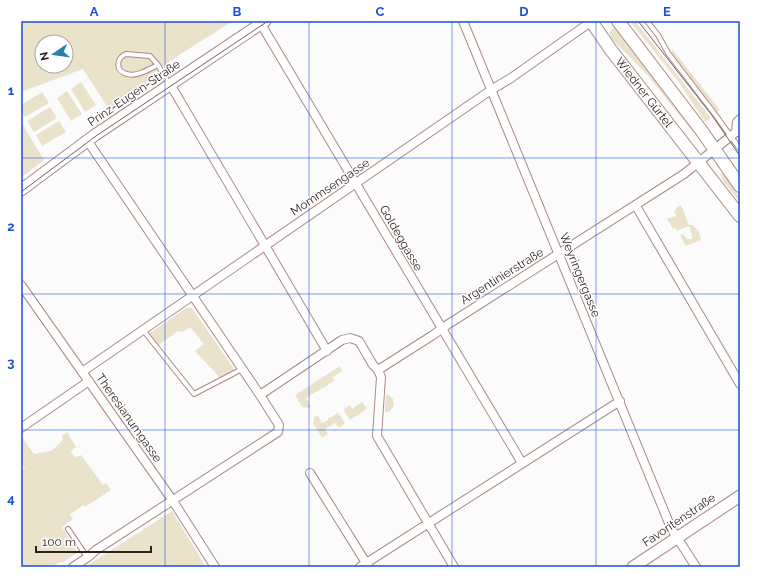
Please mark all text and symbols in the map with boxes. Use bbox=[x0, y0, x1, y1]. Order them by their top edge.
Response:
text: A bbox=[90, 4, 99, 19]
text: B bbox=[233, 4, 242, 19]
text: C bbox=[376, 4, 385, 19]
text: D bbox=[519, 4, 529, 19]
text: E bbox=[663, 4, 671, 19]
north arrow bbox=[34, 34, 74, 74]
text: N bbox=[37, 51, 52, 62]
street label: Wiedner Gürtel bbox=[612, 55, 676, 131]
street label: Prinz-Eugen-Straße bbox=[85, 57, 183, 129]
text: 1 bbox=[8, 83, 15, 98]
street label: Mommsengasse bbox=[288, 155, 372, 219]
street label: Goldeggasse bbox=[377, 203, 425, 273]
text: 2 bbox=[7, 219, 15, 234]
street label: Weyringergasse bbox=[557, 231, 603, 319]
street label: Argentinierstraße bbox=[458, 245, 546, 307]
text: 3 bbox=[7, 355, 15, 370]
street label: Theresianumgasse bbox=[93, 371, 165, 465]
street label: Favoritenstraße bbox=[640, 490, 718, 550]
text: 4 bbox=[7, 491, 15, 506]
scale bar bbox=[36, 528, 151, 554]
text: 100 m bbox=[42, 535, 76, 549]

